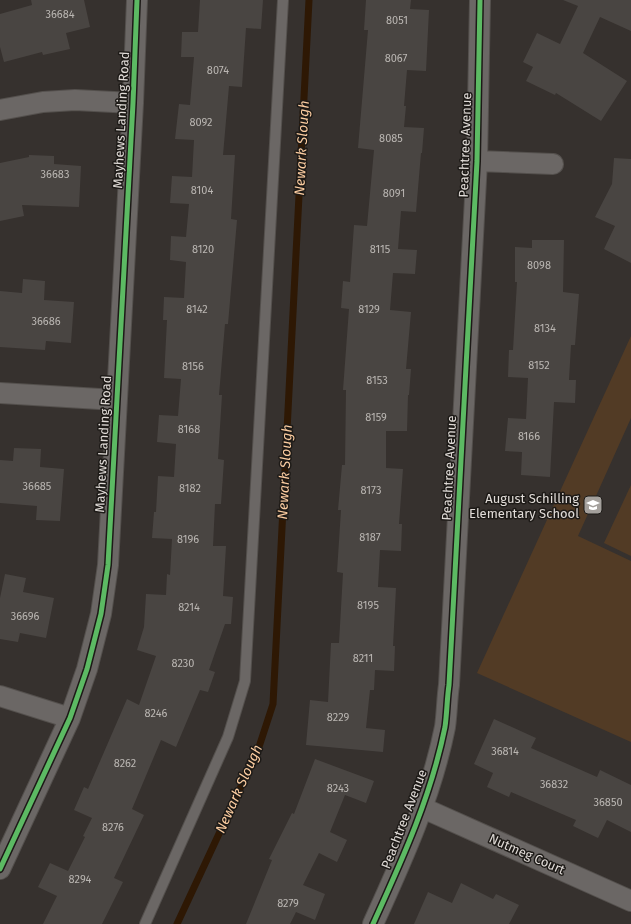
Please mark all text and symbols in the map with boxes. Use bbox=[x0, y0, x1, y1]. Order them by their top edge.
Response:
house number: 36684 bbox=[45, 8, 75, 21]
house number: 8051 bbox=[386, 14, 408, 27]
street label: Mayhews Landing Road bbox=[110, 51, 132, 189]
house number: 8067 bbox=[385, 52, 407, 65]
house number: 8074 bbox=[207, 64, 229, 77]
street label: Peachtree Avenue bbox=[456, 92, 474, 198]
water label: Newark Slough bbox=[291, 100, 313, 196]
house number: 8092 bbox=[189, 116, 213, 129]
house number: 8085 bbox=[379, 132, 403, 145]
house number: 36683 bbox=[41, 168, 69, 181]
house number: 8104 bbox=[191, 184, 213, 197]
house number: 8091 bbox=[383, 187, 405, 200]
house number: 8120 bbox=[192, 243, 214, 256]
house number: 8115 bbox=[370, 243, 391, 256]
house number: 8098 bbox=[527, 259, 551, 272]
house number: 8142 bbox=[186, 303, 208, 316]
house number: 8129 bbox=[358, 303, 380, 316]
house number: 36686 bbox=[31, 315, 61, 328]
house number: 8134 bbox=[534, 322, 556, 335]
house number: 8152 bbox=[528, 359, 550, 372]
house number: 8156 bbox=[182, 360, 204, 373]
house number: 8153 bbox=[366, 374, 388, 387]
street label: Mayhews Landing Road bbox=[92, 375, 114, 513]
house number: 8159 bbox=[365, 411, 387, 424]
street label: Peachtree Avenue bbox=[439, 415, 459, 521]
house number: 8168 bbox=[178, 423, 200, 436]
water label: Newark Slough bbox=[274, 424, 296, 520]
house number: 8166 bbox=[518, 430, 540, 443]
house number: 36685 bbox=[23, 480, 52, 493]
house number: 8182 bbox=[179, 482, 201, 495]
house number: 8173 bbox=[361, 484, 381, 497]
place label: August Schilling Elementary School bbox=[469, 491, 579, 521]
school or university icon: August Schilling Elementary School bbox=[582, 494, 604, 516]
house number: 8187 bbox=[359, 531, 381, 544]
house number: 8196 bbox=[177, 533, 199, 546]
house number: 8195 bbox=[357, 599, 379, 612]
house number: 8214 bbox=[178, 601, 200, 614]
house number: 36696 bbox=[11, 610, 39, 623]
house number: 8211 bbox=[353, 652, 373, 665]
house number: 8230 bbox=[172, 657, 194, 670]
house number: 8246 bbox=[145, 707, 168, 720]
house number: 8229 bbox=[327, 711, 349, 724]
water label: Newark Slough bbox=[212, 742, 266, 836]
house number: 36814 bbox=[491, 745, 519, 758]
house number: 8262 bbox=[114, 757, 136, 770]
street label: Peachtree Avenue bbox=[378, 767, 430, 871]
house number: 36832 bbox=[540, 778, 568, 791]
house number: 8243 bbox=[327, 782, 349, 795]
house number: 36850 bbox=[593, 796, 623, 809]
house number: 8276 bbox=[102, 821, 124, 834]
street label: Nutmeg Court bbox=[487, 831, 568, 878]
house number: 8294 bbox=[69, 873, 92, 886]
house number: 8279 bbox=[277, 897, 299, 910]

